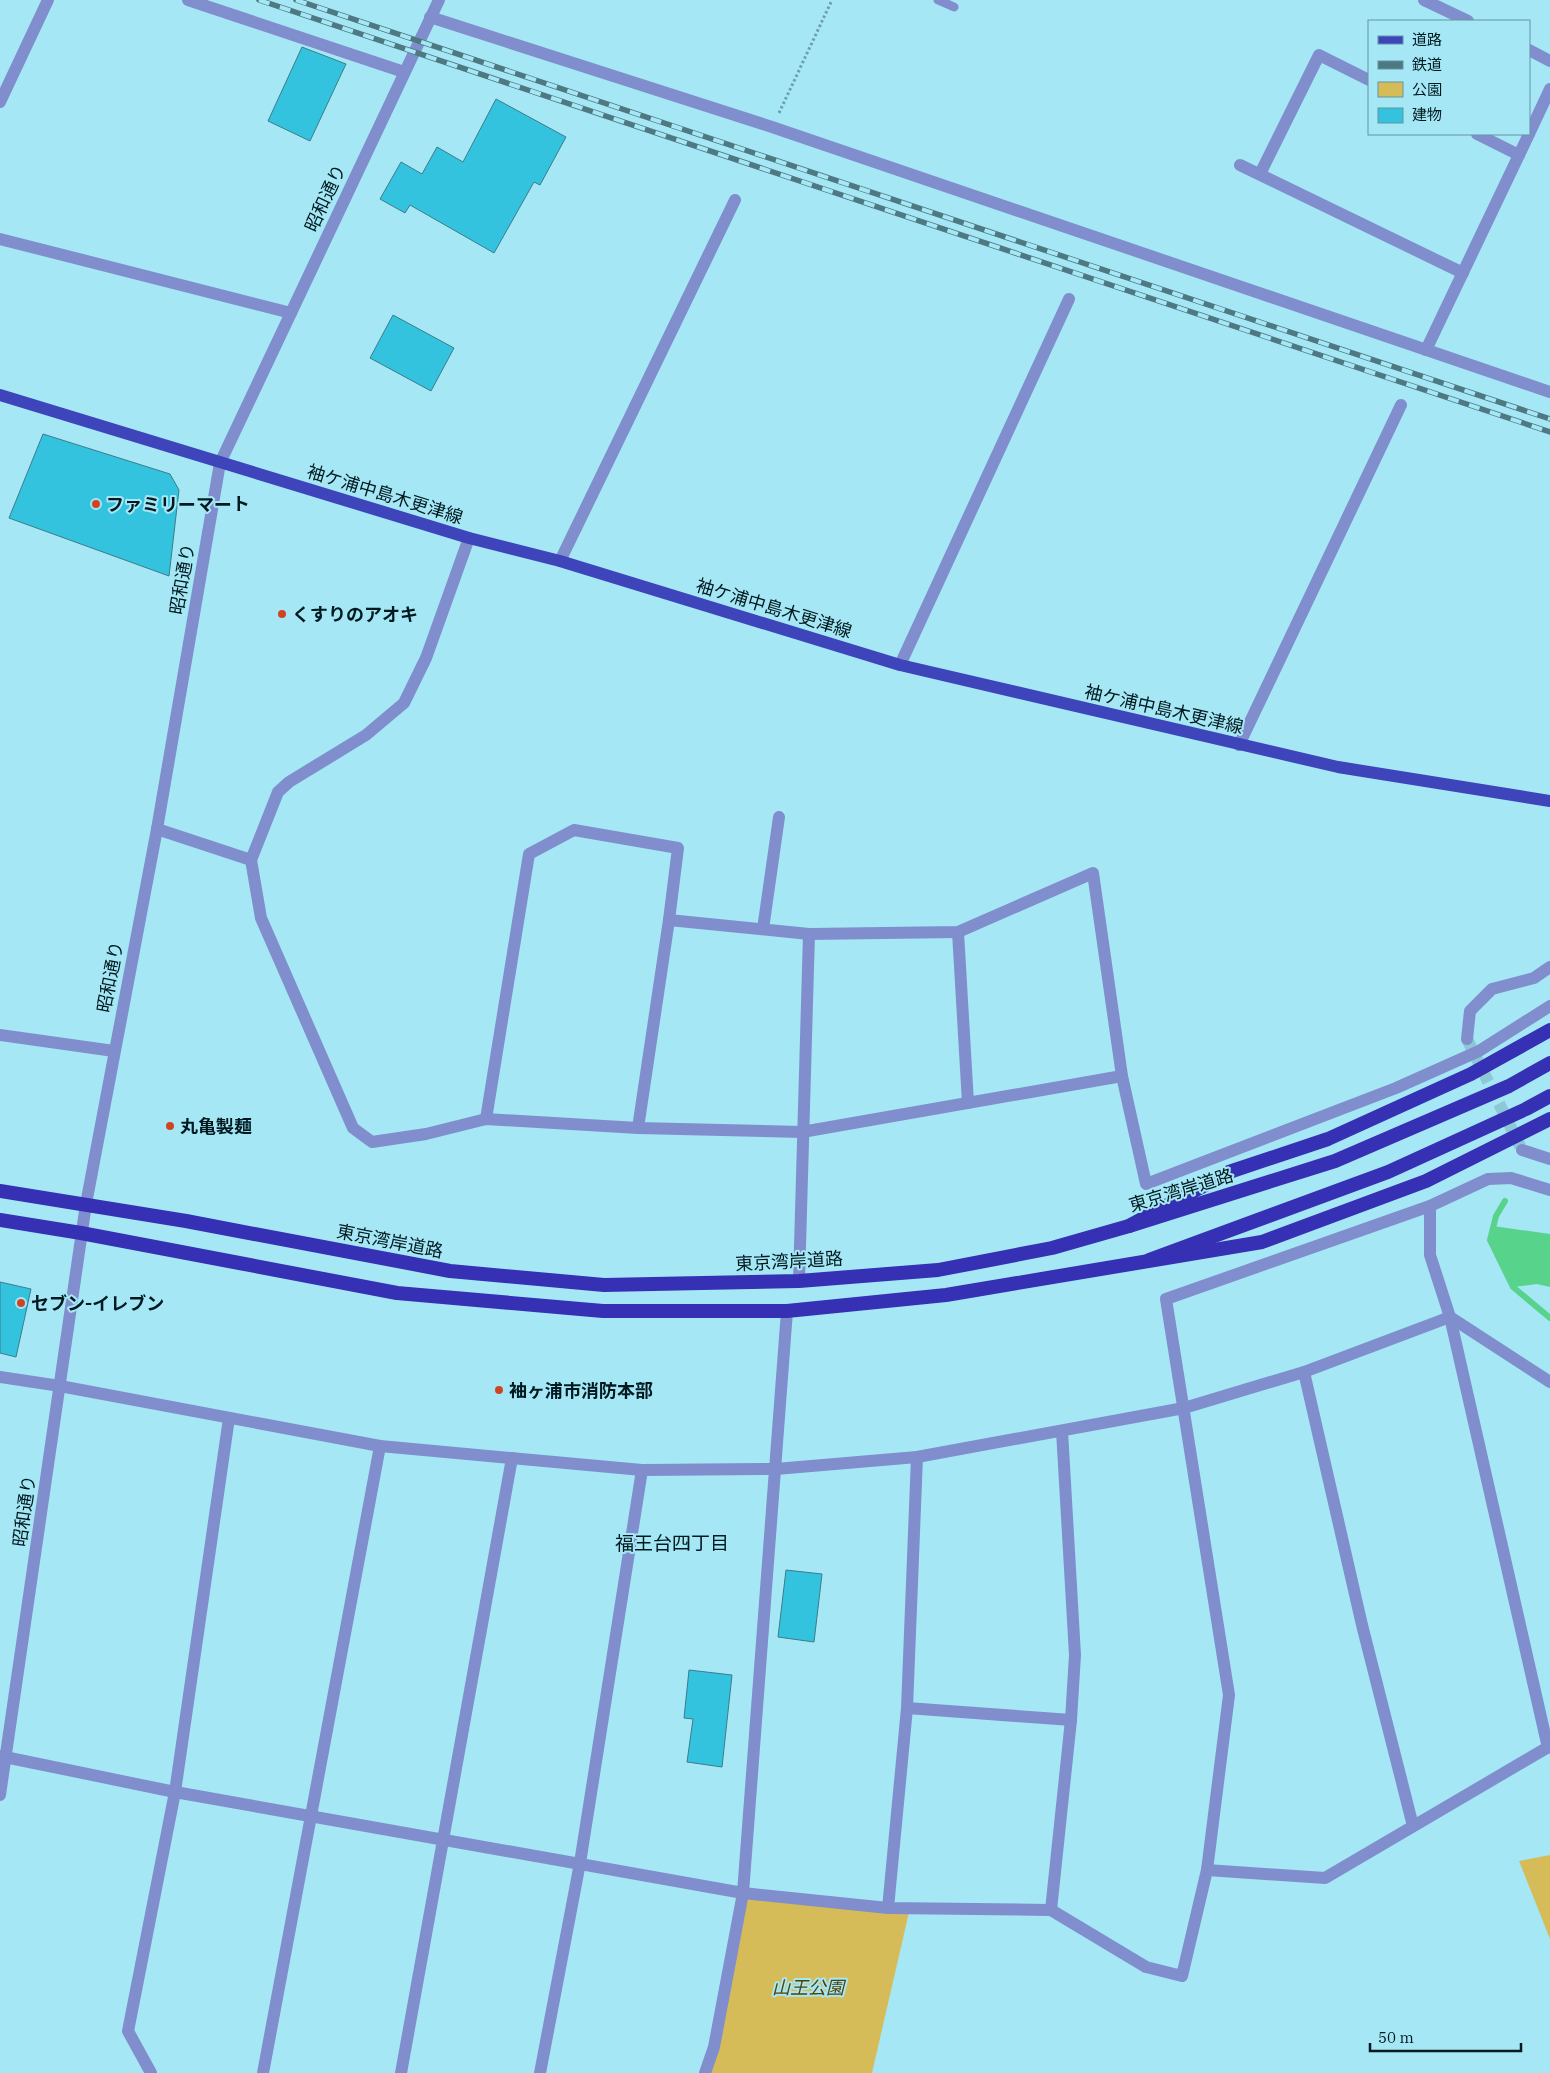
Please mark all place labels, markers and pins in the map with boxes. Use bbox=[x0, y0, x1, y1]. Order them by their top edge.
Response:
place label: ファミリーマート bbox=[106, 493, 250, 516]
marker: ファミリーマート bbox=[90, 498, 102, 510]
place label: くすりのアオキ bbox=[292, 603, 418, 626]
marker: くすりのアオキ bbox=[276, 608, 288, 620]
place label: 丸亀製麺 bbox=[180, 1115, 252, 1138]
marker: 丸亀製麺 bbox=[164, 1120, 176, 1132]
place label: セブン-イレブン bbox=[31, 1292, 164, 1315]
marker: セブン-イレブン bbox=[15, 1297, 27, 1309]
place label: 袖ヶ浦市消防本部 bbox=[509, 1379, 653, 1402]
marker: 袖ヶ浦市消防本部 bbox=[493, 1384, 505, 1396]

